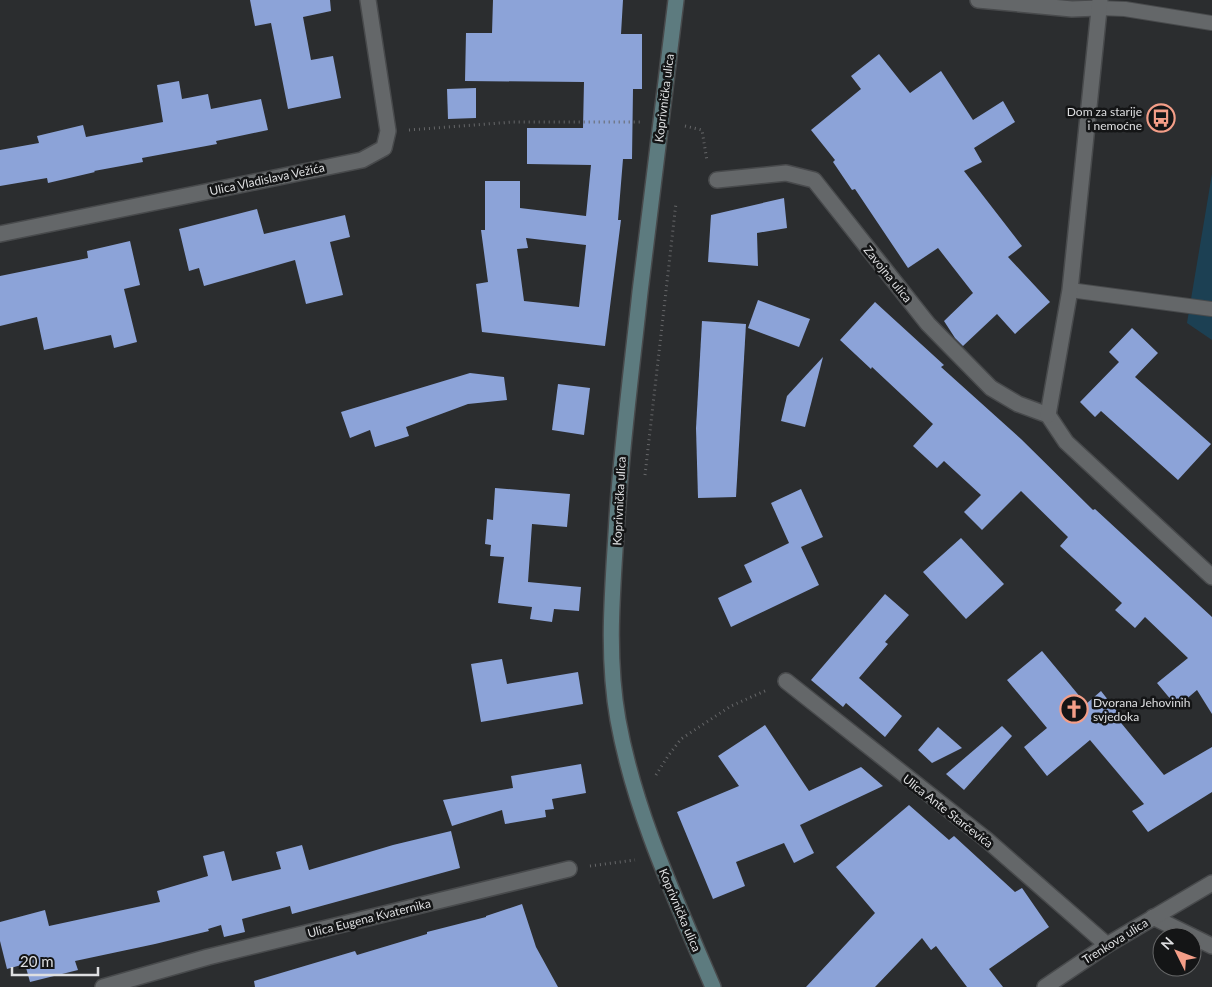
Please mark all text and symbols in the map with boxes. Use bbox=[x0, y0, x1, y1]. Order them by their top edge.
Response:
street label: Koprivnička ulica bbox=[651, 53, 677, 143]
bus stop icon: Dom za starije i nemoćne bbox=[1146, 103, 1176, 133]
place label: Dom za starije i nemoćne bbox=[1067, 104, 1142, 133]
street label: Ulica Vladislava Vežića bbox=[208, 159, 326, 199]
street label: Zavojna ulica bbox=[861, 243, 915, 305]
street label: Koprivnička ulica bbox=[609, 456, 629, 546]
church icon: Dvorana Jehovinih svjedoka bbox=[1059, 694, 1089, 724]
place label: Dvorana Jehovinih svjedoka bbox=[1093, 695, 1190, 724]
street label: Ulica Ante Starčevića bbox=[900, 771, 996, 851]
street label: Koprivnička ulica bbox=[656, 866, 704, 954]
street label: Ulica Eugena Kvaternika bbox=[306, 895, 432, 941]
street label: Trenkova ulica bbox=[1079, 915, 1151, 967]
north arrow bbox=[1152, 927, 1202, 977]
text: N bbox=[1157, 933, 1177, 953]
scale bar bbox=[12, 944, 99, 976]
text: 20 m bbox=[20, 952, 54, 970]

